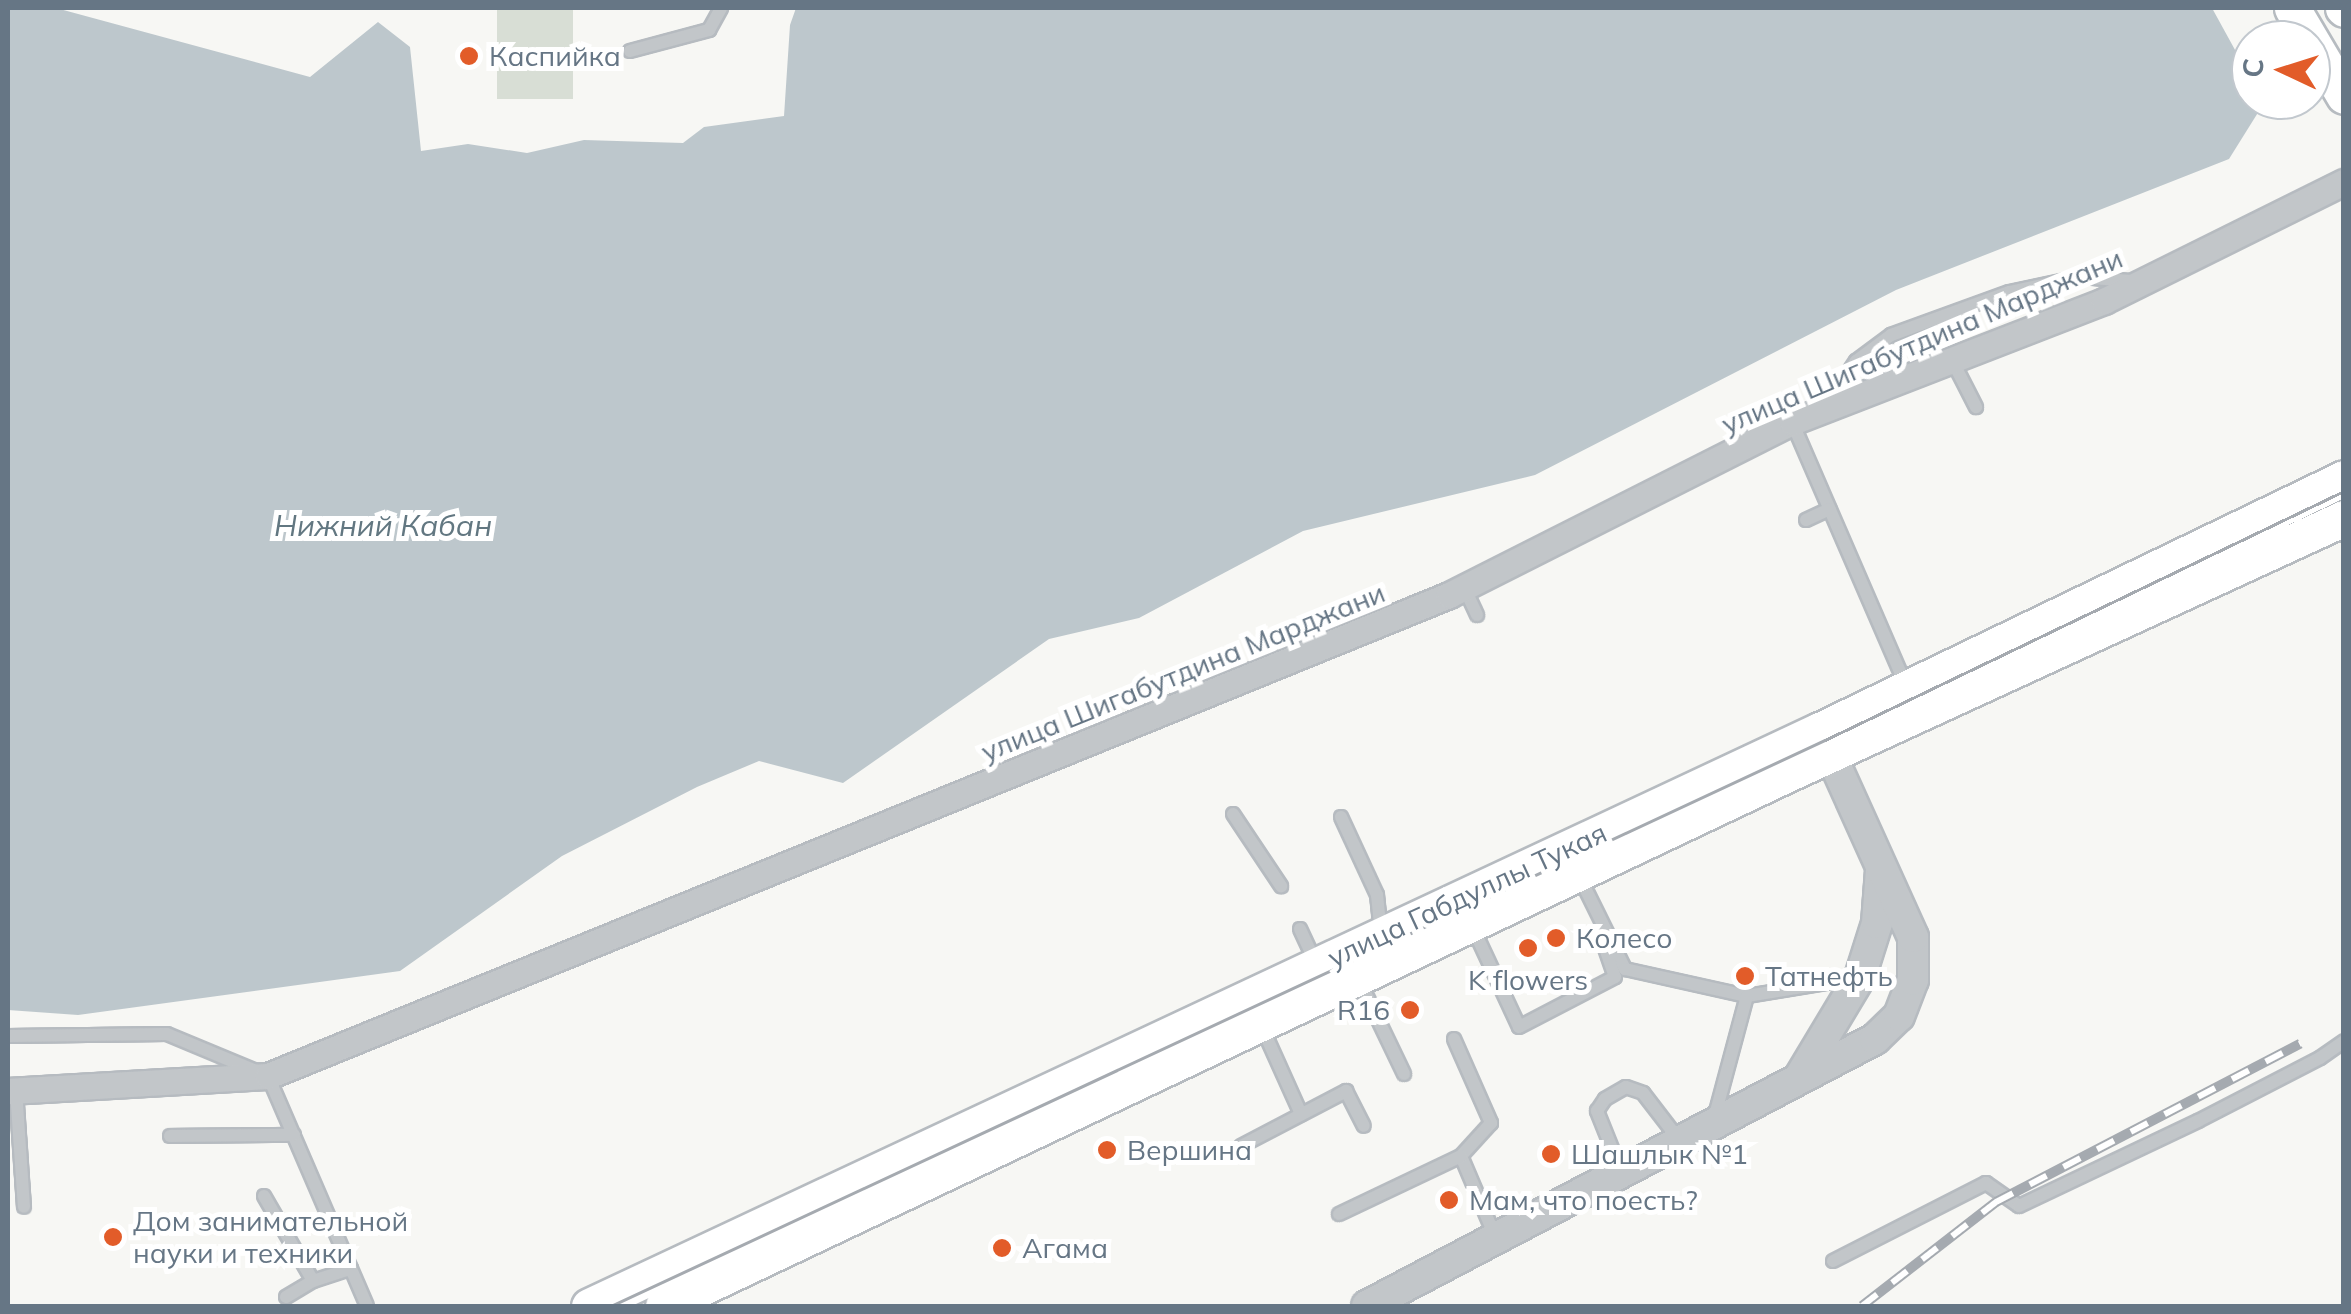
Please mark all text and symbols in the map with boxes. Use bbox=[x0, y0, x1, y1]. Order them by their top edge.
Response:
north arrow bbox=[2231, 20, 2331, 120]
place label: Каспийка bbox=[489, 39, 621, 73]
marker: Каспийка bbox=[458, 45, 480, 67]
text: С bbox=[2234, 57, 2271, 79]
street label: улица Шигабутдина Марджани bbox=[1716, 241, 2128, 441]
water label: Нижний Кабан bbox=[274, 507, 492, 543]
street label: улица Шигабутдина Марджани bbox=[976, 575, 1390, 769]
street label: улица Габдуллы Тукая bbox=[1322, 816, 1612, 974]
place label: Колесо bbox=[1576, 921, 1673, 955]
marker: Колесо bbox=[1545, 927, 1567, 949]
marker: K flowers bbox=[1517, 937, 1539, 959]
place label: Татнефть bbox=[1765, 959, 1893, 993]
place label: K flowers bbox=[1468, 963, 1588, 997]
marker: Татнефть bbox=[1734, 965, 1756, 987]
place label: R16 bbox=[1337, 993, 1390, 1027]
marker: R16 bbox=[1399, 999, 1421, 1021]
place label: Вершина bbox=[1127, 1133, 1252, 1167]
place label: Шашлык №1 bbox=[1571, 1137, 1748, 1171]
marker: Вершина bbox=[1096, 1139, 1118, 1161]
marker: Шашлык №1 bbox=[1540, 1143, 1562, 1165]
place label: Мам, что поесть? bbox=[1469, 1183, 1698, 1217]
marker: Мам, что поесть? bbox=[1438, 1189, 1460, 1211]
place label: Дом занимательной науки и техники bbox=[133, 1204, 408, 1270]
marker: Дом занимательной науки и техники bbox=[102, 1226, 124, 1248]
place label: Агама bbox=[1022, 1231, 1108, 1265]
marker: Агама bbox=[991, 1237, 1013, 1259]

